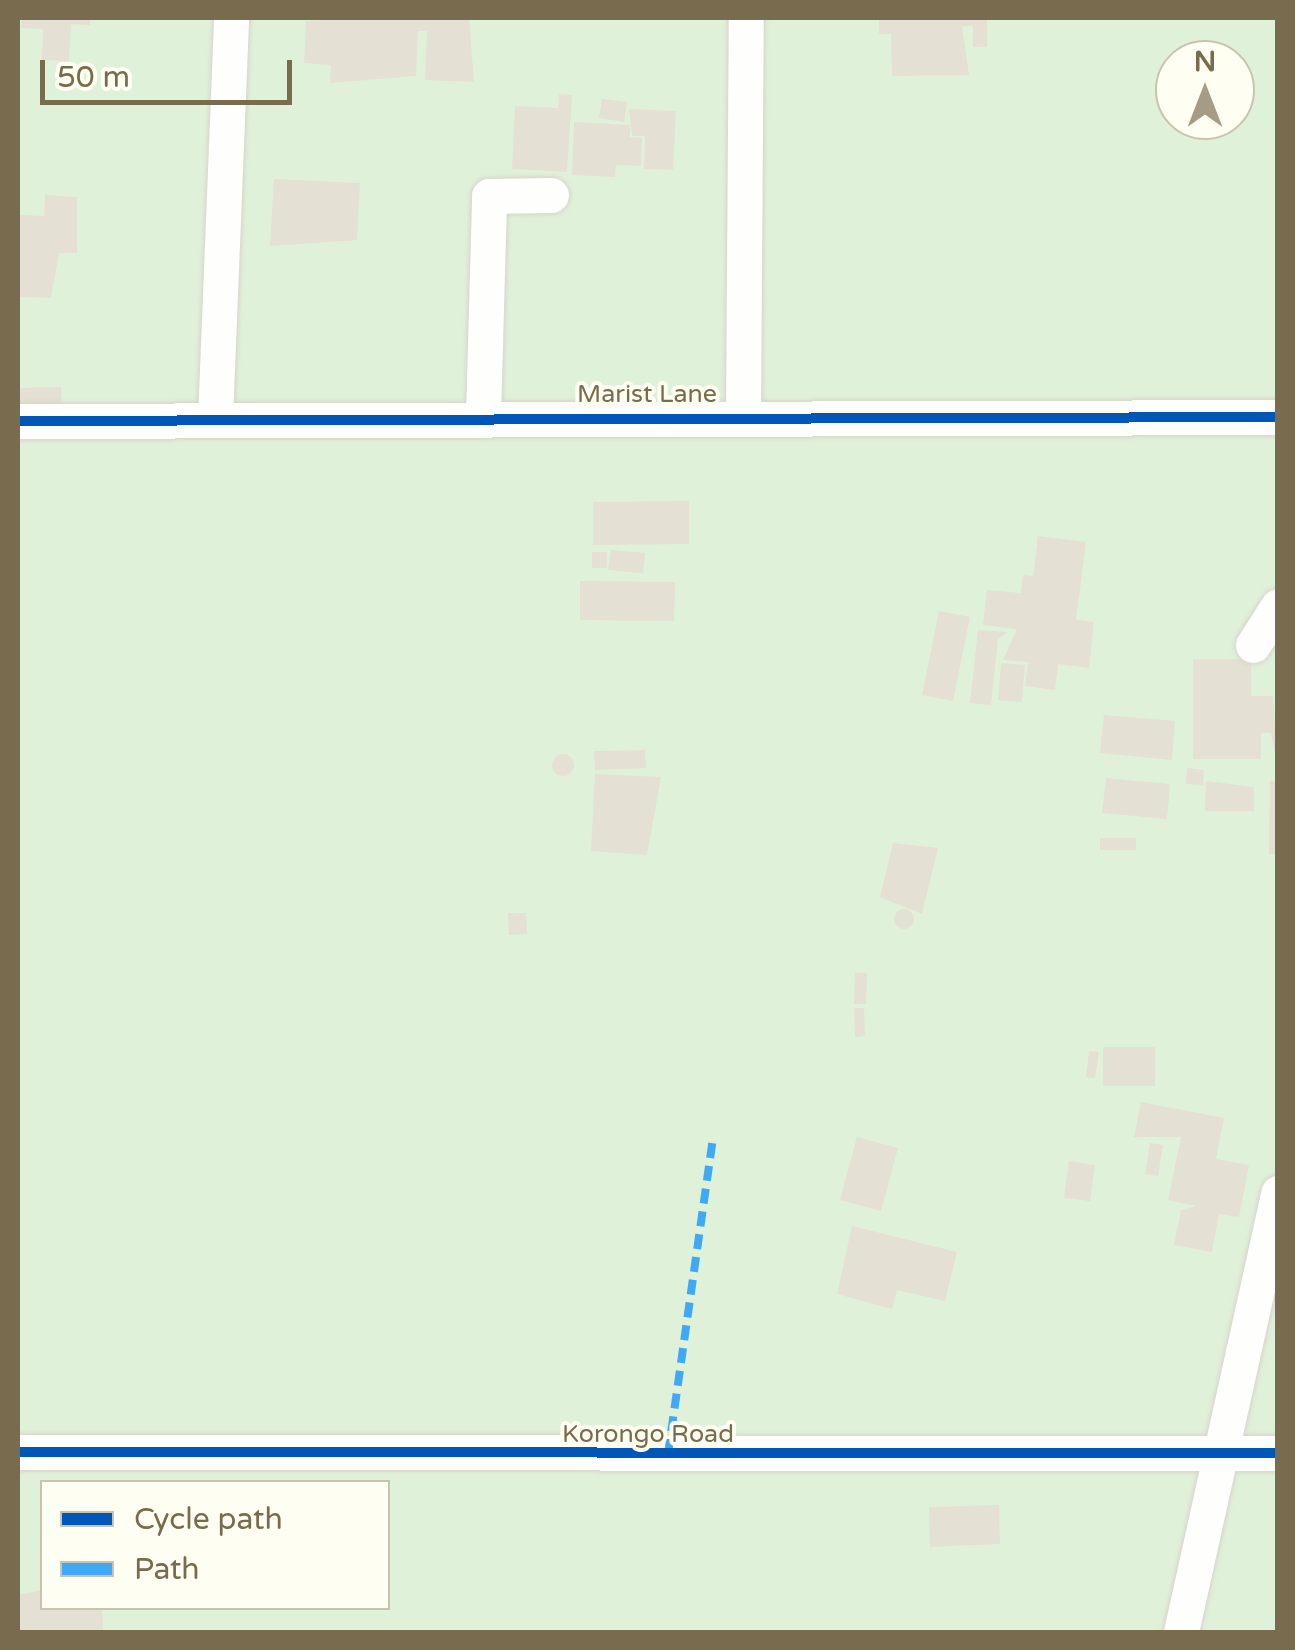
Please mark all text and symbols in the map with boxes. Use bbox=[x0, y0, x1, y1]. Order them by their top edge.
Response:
scale bar bbox=[45, 40, 298, 102]
north arrow bbox=[1155, 40, 1255, 140]
text: N bbox=[1194, 45, 1216, 79]
text: 50 m bbox=[57, 59, 130, 96]
street label: Marist Lane bbox=[577, 379, 717, 409]
street label: Korongo Road bbox=[562, 1419, 734, 1449]
legend bbox=[40, 1480, 390, 1610]
text: Cycle path bbox=[134, 1501, 283, 1538]
text: Path bbox=[134, 1551, 200, 1588]

